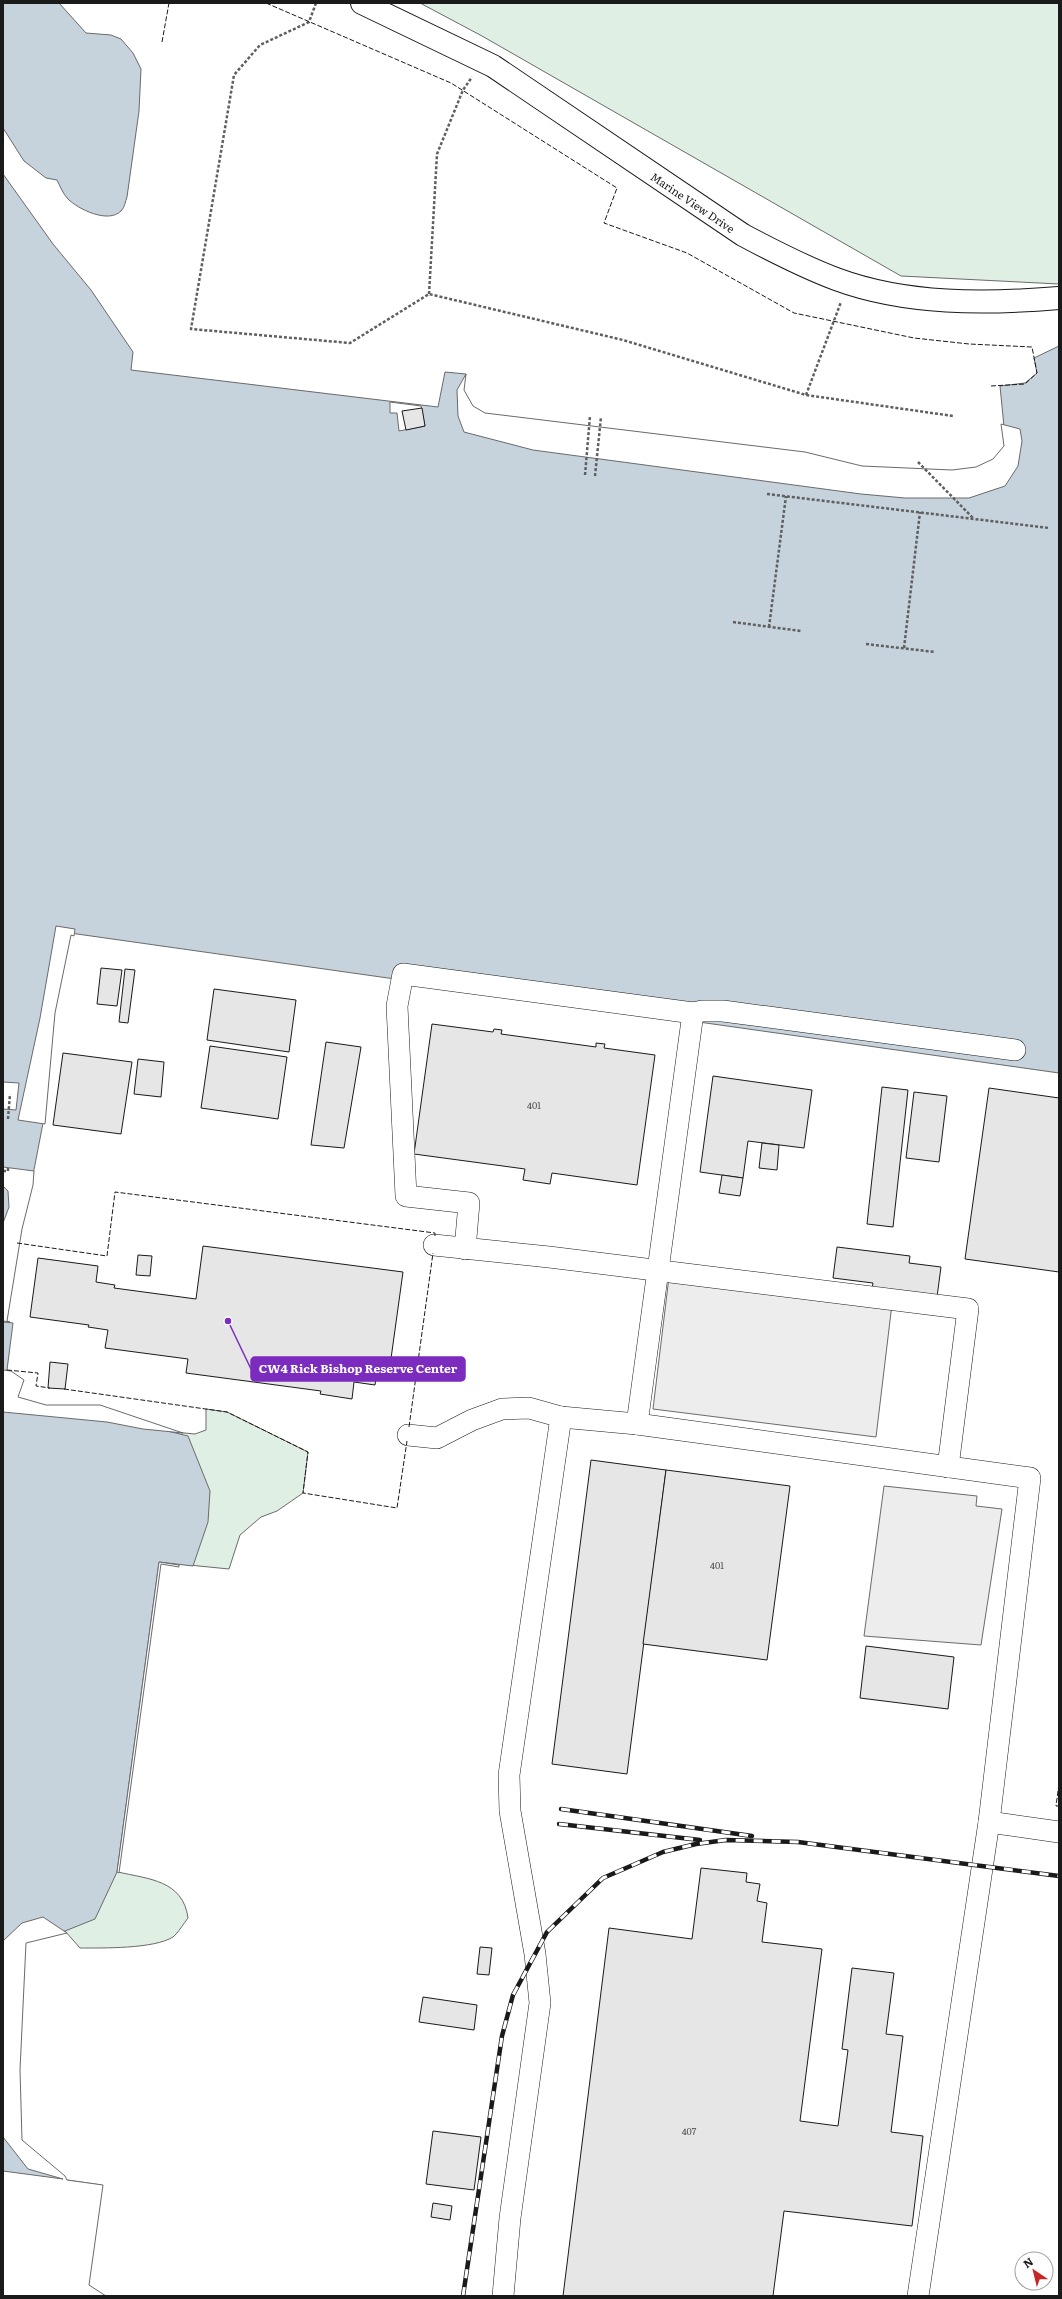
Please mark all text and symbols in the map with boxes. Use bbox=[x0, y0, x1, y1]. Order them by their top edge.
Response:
street label: Marine View Drive bbox=[648, 168, 739, 236]
house number: 401 bbox=[527, 1098, 541, 1112]
callout: CW4 Rick Bishop Reserve Center bbox=[251, 1357, 465, 1381]
text: CW4 Rick Bishop Reserve Center bbox=[259, 1359, 458, 1377]
house number: 401 bbox=[710, 1558, 724, 1572]
house number: 407 bbox=[682, 2124, 697, 2138]
north arrow bbox=[1014, 2251, 1054, 2291]
text: N bbox=[1019, 2253, 1036, 2271]

